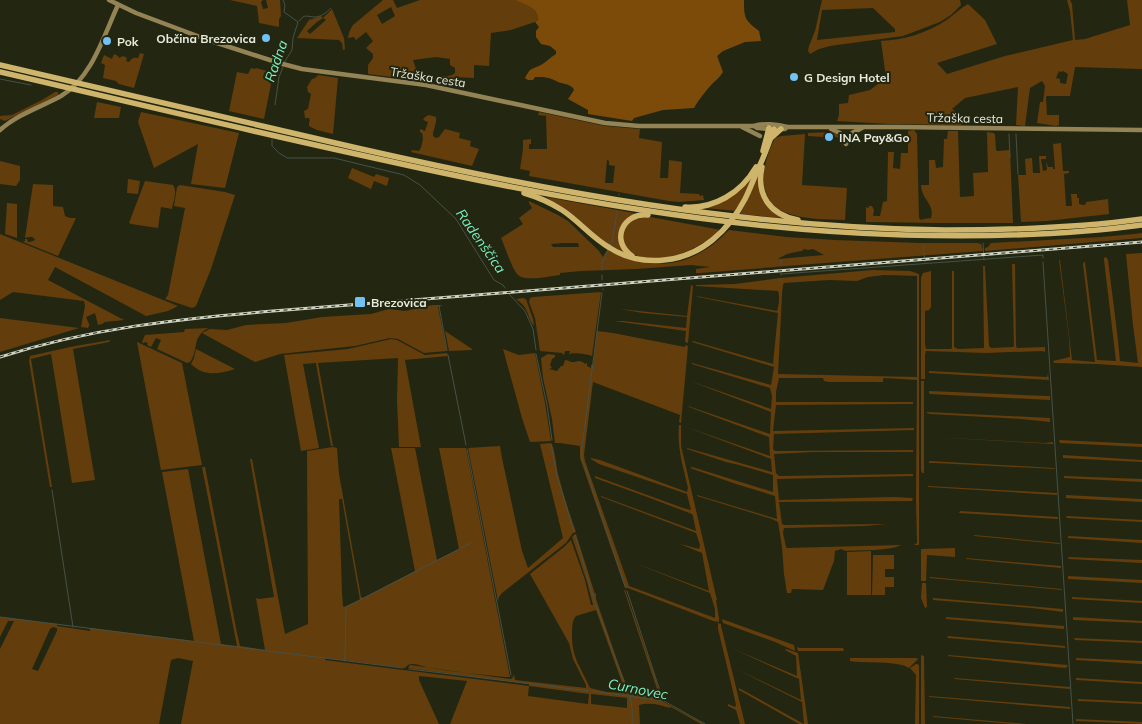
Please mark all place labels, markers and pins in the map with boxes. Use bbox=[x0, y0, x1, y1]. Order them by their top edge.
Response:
place label: Občina Brezovica bbox=[156, 31, 256, 46]
marker: Občina Brezovica bbox=[260, 32, 272, 44]
place label: Pok bbox=[117, 34, 139, 49]
marker: Pok bbox=[101, 35, 113, 47]
place label: G Design Hotel bbox=[804, 70, 890, 85]
marker: G Design Hotel bbox=[788, 71, 800, 83]
place label: INA Pay&Go bbox=[839, 130, 910, 145]
marker: INA Pay&Go bbox=[823, 131, 835, 143]
marker: Brezovica bbox=[353, 295, 367, 309]
place label: Brezovica bbox=[371, 295, 427, 310]

